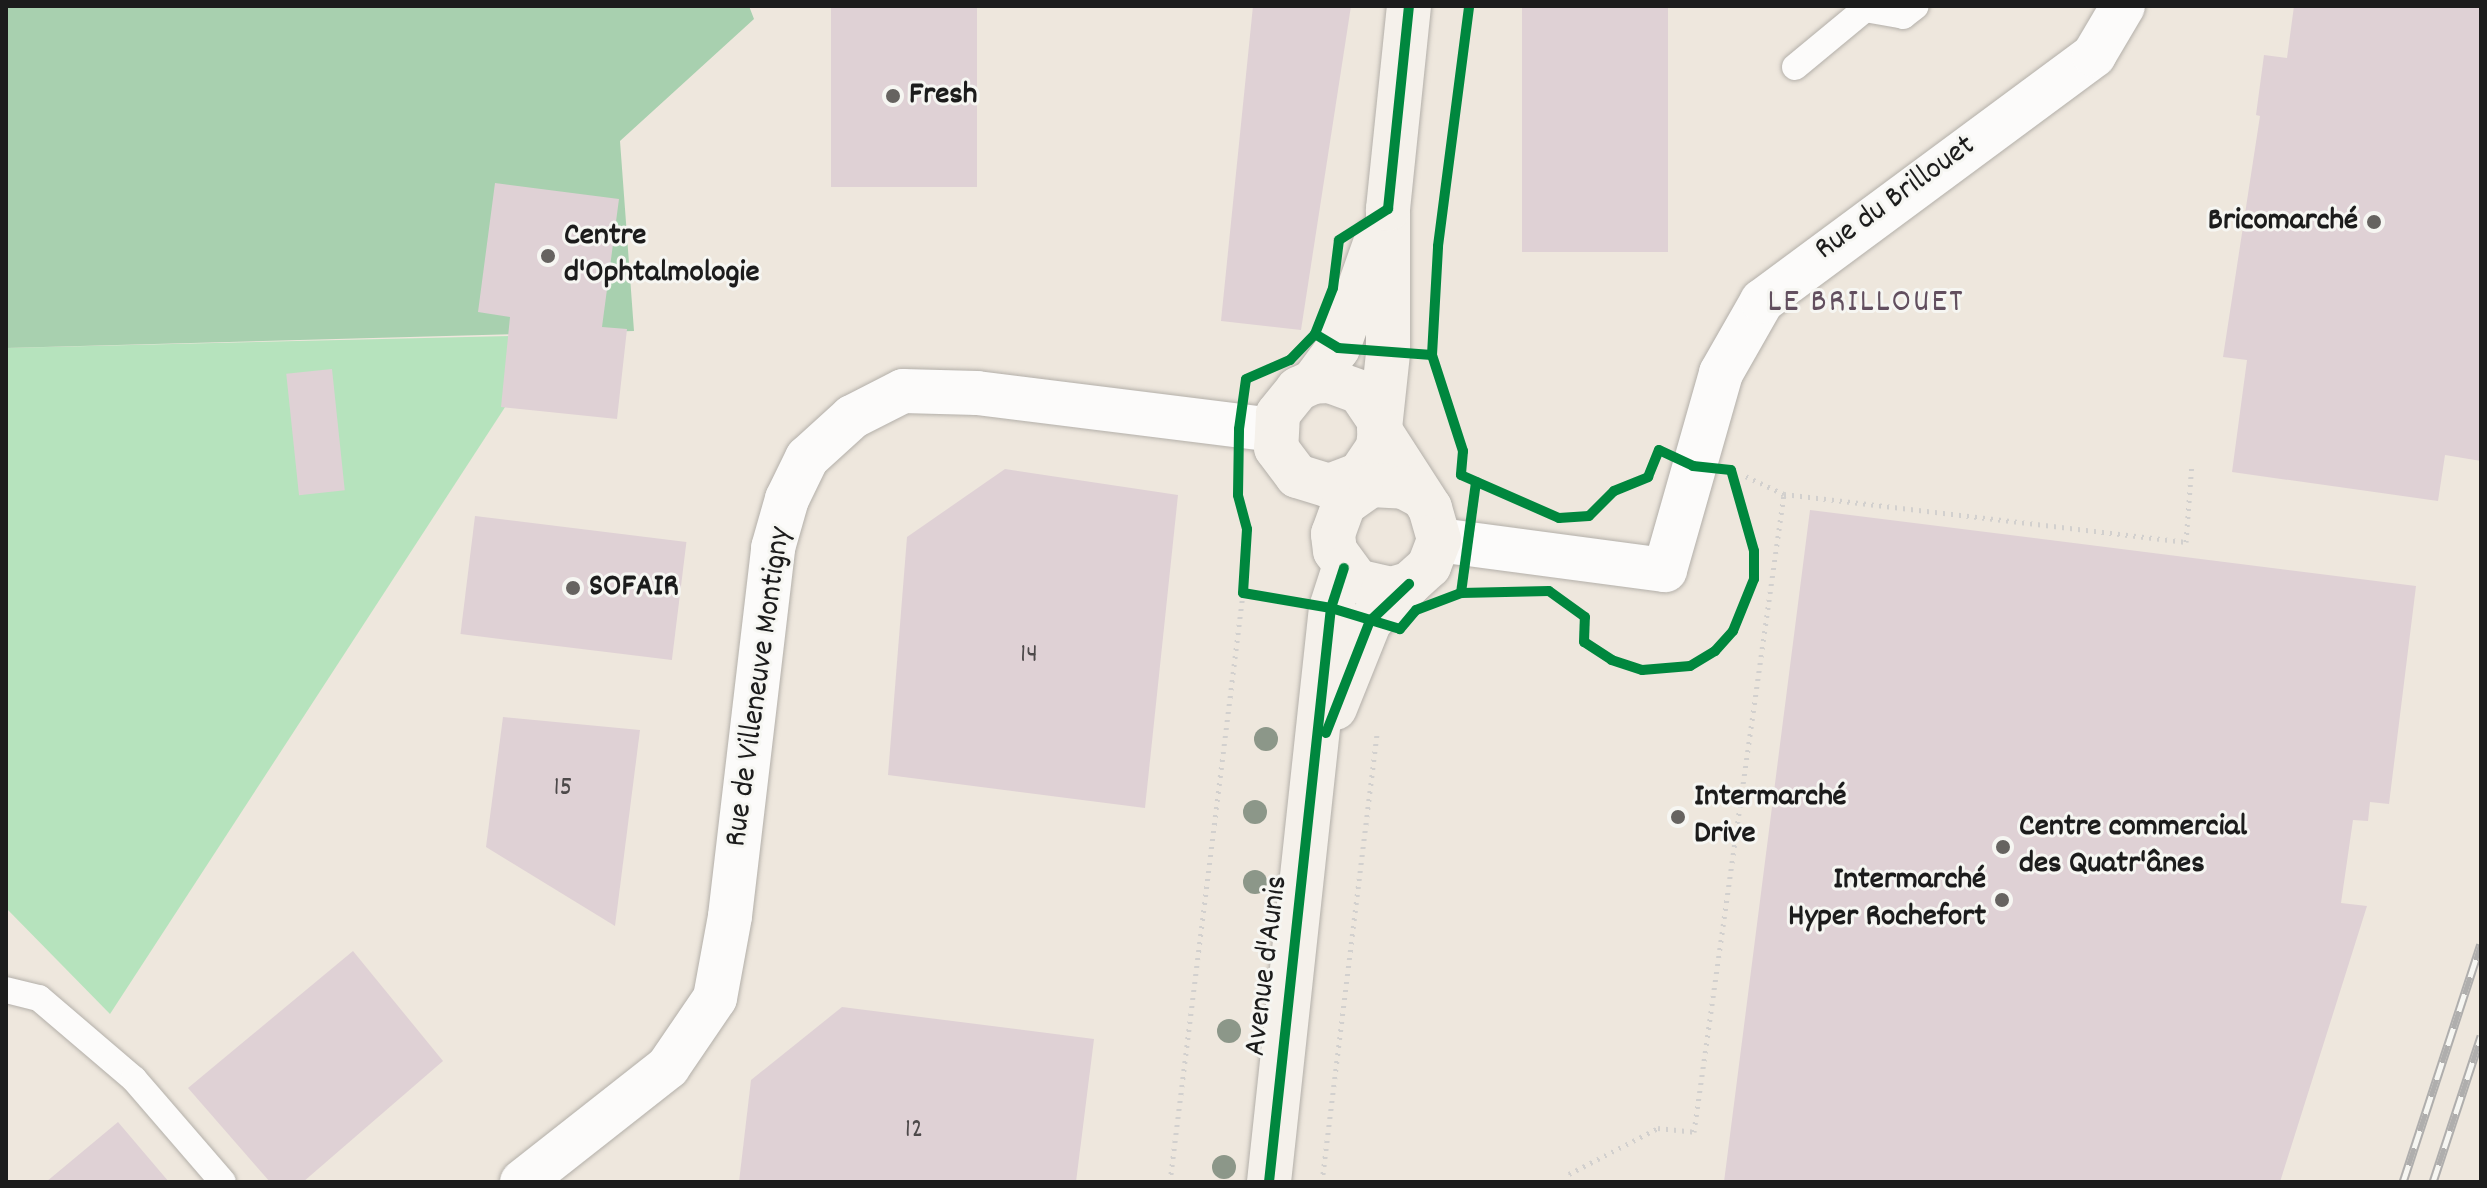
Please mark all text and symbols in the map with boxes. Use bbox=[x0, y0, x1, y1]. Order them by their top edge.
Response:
place label: Fresh bbox=[909, 77, 977, 115]
marker: Fresh bbox=[884, 87, 902, 105]
street label: Rue du Brillouet bbox=[1808, 128, 1984, 270]
place label: Bricomarché bbox=[2208, 203, 2358, 241]
marker: Bricomarché bbox=[2365, 213, 2383, 231]
place label: Centre d'Ophtalmologie bbox=[564, 219, 760, 294]
marker: Centre d'Ophtalmologie bbox=[539, 247, 557, 265]
district label: LE BRILLOUET bbox=[1767, 284, 1965, 324]
street label: Rue de Villeneuve Montigny bbox=[719, 525, 801, 849]
place label: SOFAIR bbox=[589, 569, 679, 607]
marker: SOFAIR bbox=[564, 579, 582, 597]
house number: 14 bbox=[1020, 639, 1038, 673]
house number: 15 bbox=[553, 772, 573, 806]
place label: Intermarché Drive bbox=[1694, 780, 1847, 855]
marker: Intermarché Drive bbox=[1669, 808, 1687, 826]
place label: Centre commercial des Quatr'ânes bbox=[2019, 810, 2247, 885]
marker: Centre commercial des Quatr'ânes bbox=[1994, 838, 2012, 856]
place label: Intermarché Hyper Rochefort bbox=[1788, 863, 1986, 938]
street label: Avenue d'Aunis bbox=[1238, 874, 1298, 1058]
marker: Intermarché Hyper Rochefort bbox=[1993, 891, 2011, 909]
house number: 12 bbox=[905, 1114, 923, 1148]

